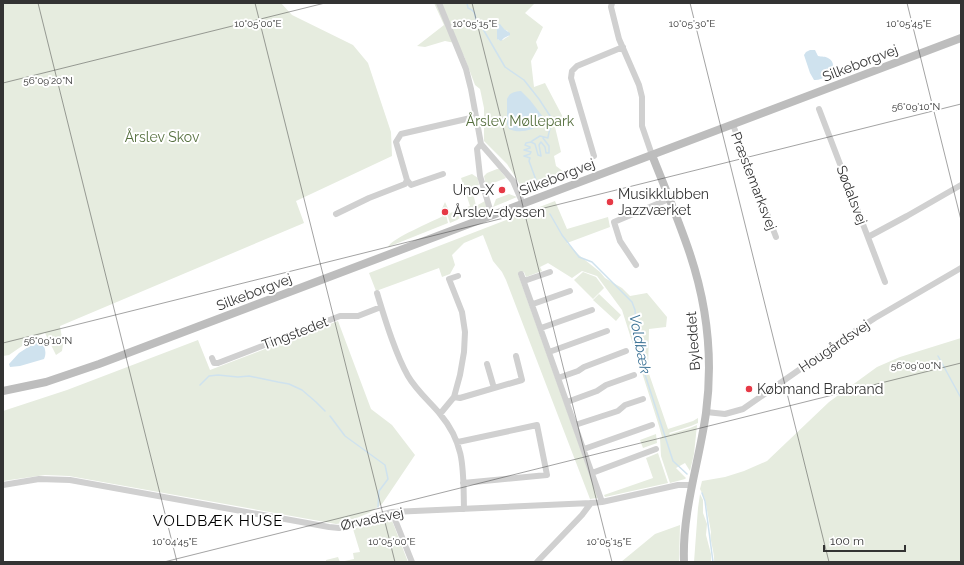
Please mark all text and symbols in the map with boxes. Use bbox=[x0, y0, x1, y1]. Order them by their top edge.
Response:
text: 10°05'00"E bbox=[234, 18, 282, 29]
text: 10°05'15"E bbox=[453, 18, 497, 29]
text: 10°05'30"E bbox=[669, 18, 715, 29]
text: 10°05'45"E bbox=[886, 18, 932, 29]
street label: Silkeborgvej bbox=[820, 41, 900, 85]
text: 56°09'20"N bbox=[23, 75, 73, 86]
text: 56°09'10"N bbox=[892, 101, 940, 112]
park label: Årslev Møllepark bbox=[466, 112, 575, 129]
park label: Årslev Skov bbox=[125, 128, 200, 145]
street label: Præstemarksvej bbox=[728, 129, 780, 233]
street label: Silkeborgvej bbox=[517, 155, 597, 199]
street label: Sødalsvej bbox=[833, 163, 871, 227]
place label: Uno-X bbox=[453, 182, 494, 198]
marker: Uno-X bbox=[497, 185, 507, 195]
place label: Musikklubben Jazzværket bbox=[618, 186, 709, 218]
marker: Musikklubben Jazzværket bbox=[605, 197, 615, 207]
place label: Årslev-dyssen bbox=[453, 203, 545, 220]
marker: Årslev-dyssen bbox=[440, 207, 450, 217]
street label: Silkeborgvej bbox=[214, 270, 294, 314]
street label: Byleddet bbox=[683, 311, 703, 371]
street label: Tingstedet bbox=[260, 313, 331, 353]
water label: Voldbæk bbox=[625, 313, 655, 375]
street label: Hougårdsvej bbox=[796, 317, 872, 375]
text: 56°09'10"N bbox=[24, 335, 72, 346]
text: 56°09'00"N bbox=[891, 360, 941, 371]
place label: Købmand Brabrand bbox=[757, 381, 883, 397]
marker: Købmand Brabrand bbox=[744, 384, 754, 394]
street label: Ørvadsvej bbox=[339, 505, 405, 533]
district label: VOLDBÆK HUSE bbox=[153, 512, 283, 530]
scale bar bbox=[824, 527, 905, 553]
text: 100 m bbox=[830, 534, 864, 548]
text: 10°04'45"E bbox=[152, 536, 198, 547]
text: 10°05'00"E bbox=[368, 536, 416, 547]
text: 10°05'15"E bbox=[587, 536, 631, 547]

